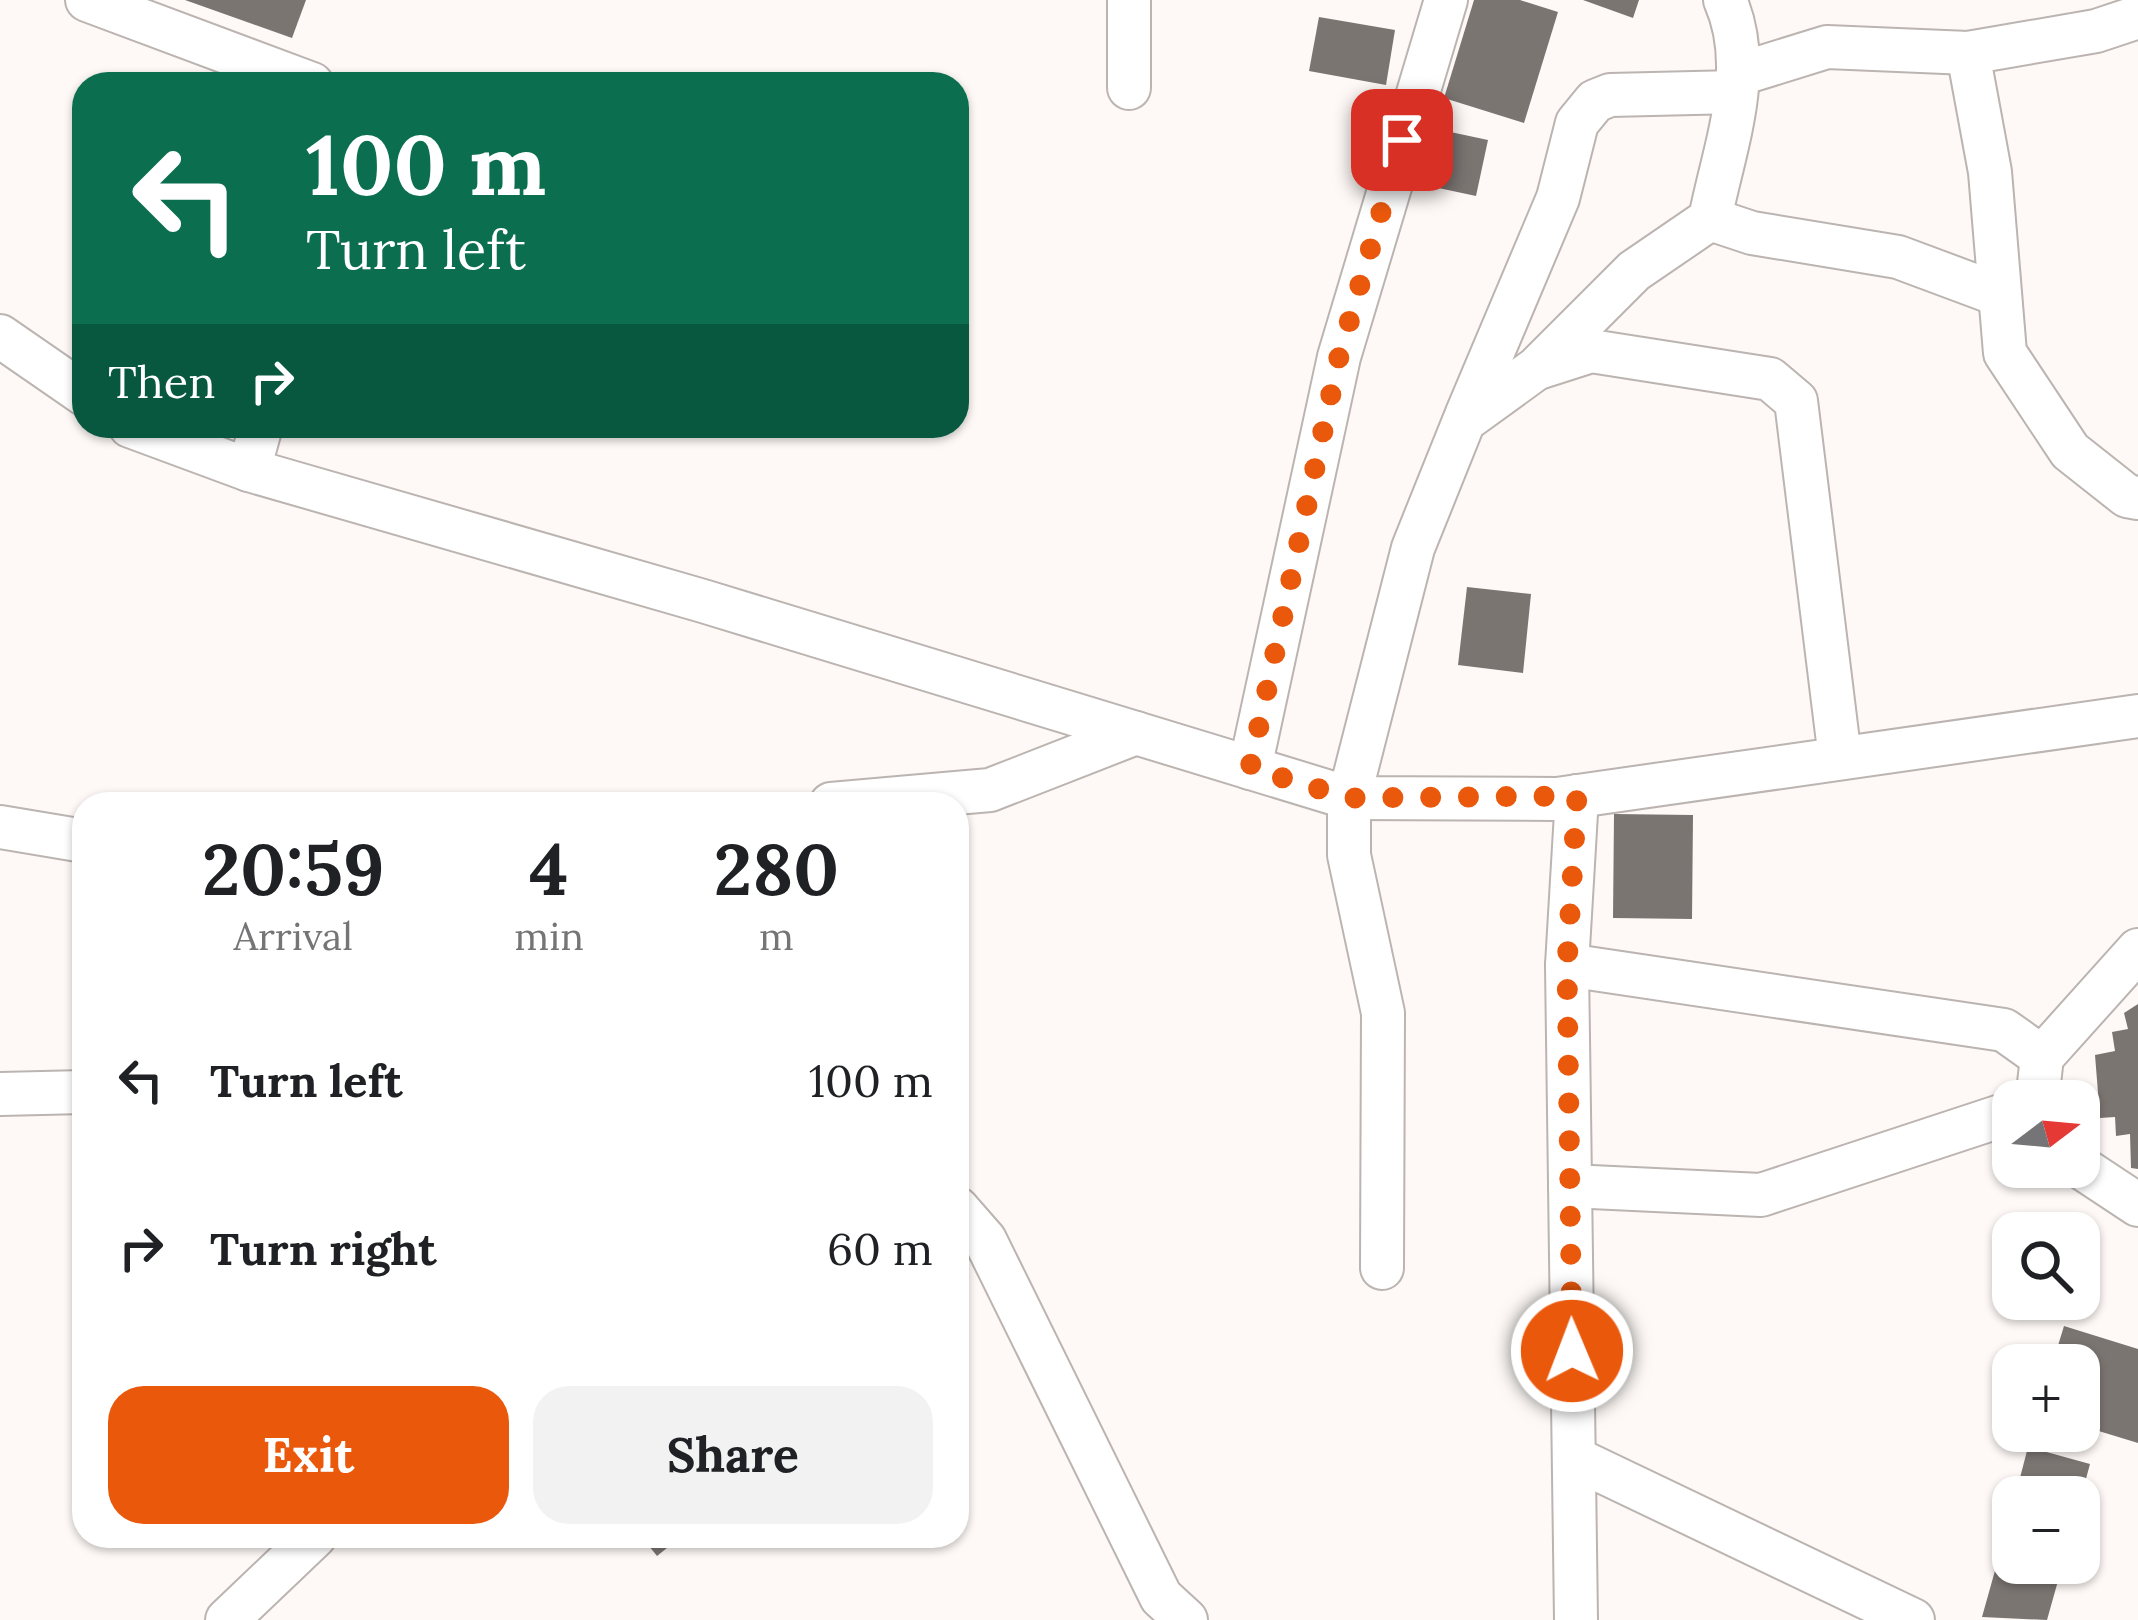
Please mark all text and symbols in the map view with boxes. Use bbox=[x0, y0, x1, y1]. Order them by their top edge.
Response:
pin bbox=[1351, 89, 1453, 191]
icon: arrive bbox=[1369, 107, 1435, 173]
text: 100 m bbox=[306, 110, 546, 218]
icon: left bbox=[108, 120, 264, 276]
text: Turn left bbox=[306, 215, 526, 284]
icon: right bbox=[239, 348, 305, 414]
text: Then bbox=[108, 353, 215, 410]
text: 20:59 bbox=[202, 823, 384, 915]
text: 4 bbox=[529, 823, 569, 915]
text: 280 bbox=[714, 823, 839, 915]
text: Arrival bbox=[234, 911, 353, 961]
text: min bbox=[514, 911, 584, 961]
text: m bbox=[759, 911, 794, 961]
icon: left bbox=[108, 1047, 174, 1113]
text: Turn left bbox=[210, 1052, 403, 1109]
text: 100 m bbox=[809, 1052, 933, 1109]
north arrow bbox=[1992, 1080, 2100, 1188]
map controls bbox=[1992, 1080, 2100, 1584]
button: search bbox=[1992, 1212, 2100, 1320]
icon: right bbox=[108, 1215, 174, 1281]
text: Turn right bbox=[210, 1220, 437, 1277]
text: 60 m bbox=[827, 1220, 933, 1277]
position arrow bbox=[1509, 1288, 1635, 1414]
button: + bbox=[1992, 1344, 2100, 1452]
button: Exit bbox=[108, 1386, 509, 1524]
button: Share bbox=[533, 1386, 933, 1524]
button: − bbox=[1992, 1476, 2100, 1584]

